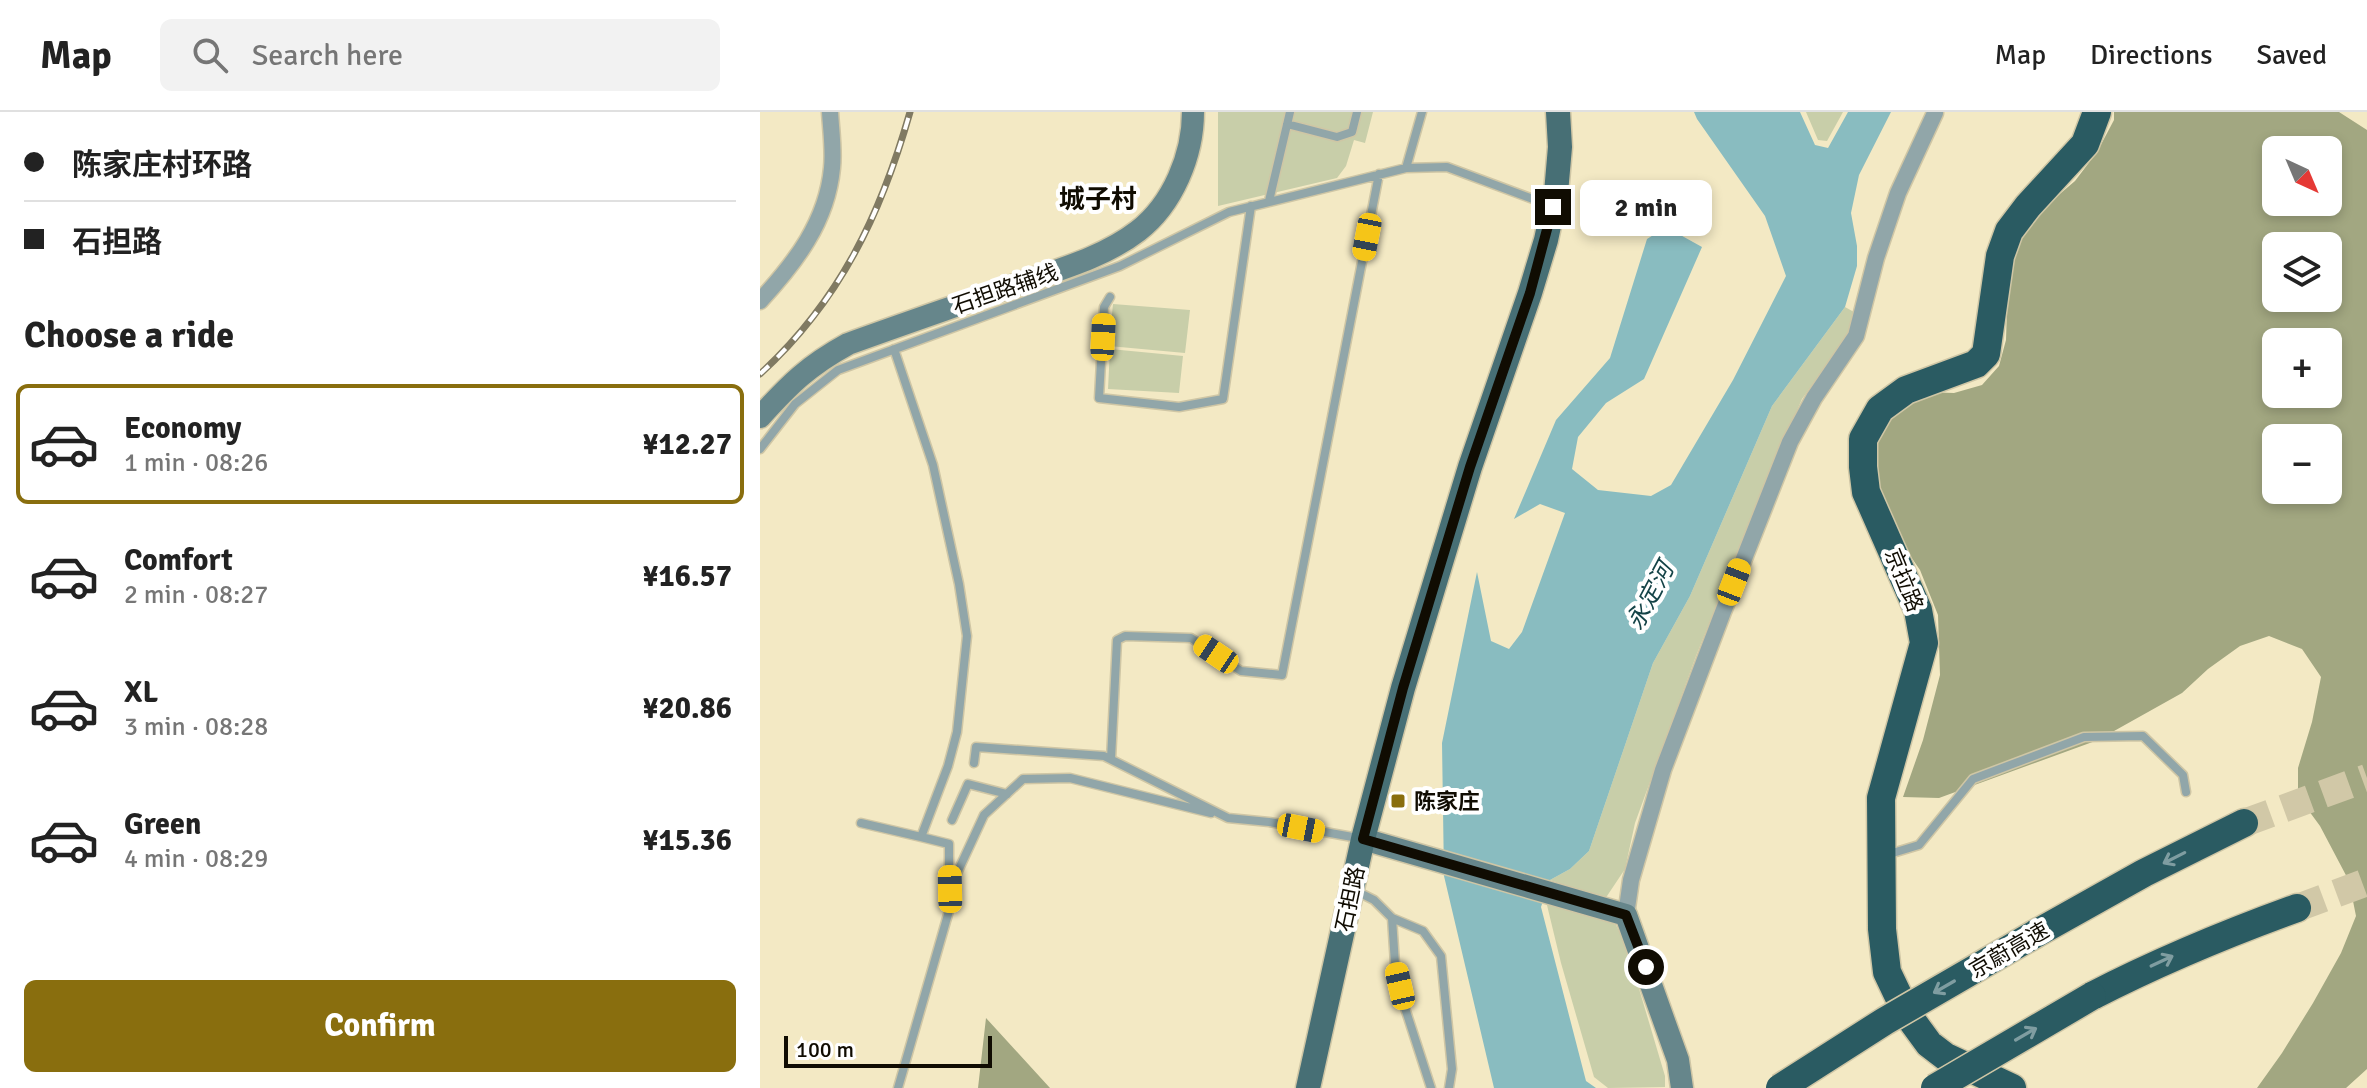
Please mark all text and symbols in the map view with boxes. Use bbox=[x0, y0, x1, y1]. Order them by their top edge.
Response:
search box bbox=[160, 19, 720, 91]
text: Map bbox=[40, 32, 112, 79]
icon: search bbox=[188, 33, 232, 77]
text: Search here bbox=[252, 37, 403, 74]
text: Map bbox=[1994, 38, 2046, 72]
text: Directions bbox=[2090, 38, 2212, 72]
text: Saved bbox=[2256, 38, 2327, 72]
north arrow bbox=[2262, 136, 2342, 216]
map controls bbox=[2262, 136, 2342, 504]
text: 陈家庄村环路 bbox=[72, 147, 252, 184]
callout: 2 min bbox=[1581, 179, 1713, 235]
district label: 城子村 bbox=[1059, 184, 1137, 216]
route end bbox=[1535, 189, 1571, 225]
text: 2 min bbox=[1615, 192, 1677, 224]
car bbox=[1351, 211, 1383, 263]
text: 石担路 bbox=[72, 224, 162, 261]
button: layers bbox=[2262, 232, 2342, 312]
street label: 石担路辅线 bbox=[949, 258, 1061, 320]
car bbox=[1090, 312, 1116, 362]
text: Choose a ride bbox=[24, 313, 234, 358]
button: + bbox=[2262, 328, 2342, 408]
icon: car bbox=[28, 408, 100, 480]
text: Economy bbox=[124, 410, 241, 447]
button: − bbox=[2262, 424, 2342, 504]
text: ¥12.27 bbox=[642, 426, 732, 463]
text: 1 min · 08:26 bbox=[124, 447, 268, 479]
icon: car bbox=[28, 540, 100, 612]
text: Comfort bbox=[124, 542, 233, 579]
street label: 京拉路 bbox=[1879, 544, 1929, 616]
water label: 永定河 bbox=[1620, 554, 1682, 635]
car bbox=[1714, 555, 1754, 609]
text: ¥16.57 bbox=[642, 558, 732, 595]
text: 2 min · 08:27 bbox=[124, 579, 268, 611]
car bbox=[1189, 631, 1243, 677]
icon: car bbox=[28, 672, 100, 744]
text: XL bbox=[124, 674, 158, 711]
text: ¥20.86 bbox=[642, 690, 732, 727]
text: 3 min · 08:28 bbox=[124, 711, 268, 743]
place label: 陈家庄 bbox=[1414, 788, 1480, 815]
marker: 陈家庄 bbox=[1389, 792, 1407, 810]
icon: car bbox=[28, 804, 100, 876]
text: Green bbox=[124, 806, 201, 843]
car bbox=[1275, 812, 1327, 844]
text: ¥15.36 bbox=[642, 822, 732, 859]
text: 4 min · 08:29 bbox=[124, 843, 268, 875]
one-way arrow bbox=[2163, 851, 2186, 866]
street label: 石担路 bbox=[1330, 864, 1370, 934]
car bbox=[938, 865, 962, 913]
street label: 京蔚高速 bbox=[1964, 916, 2054, 984]
route start bbox=[1628, 949, 1664, 985]
one-way arrow bbox=[2150, 953, 2174, 968]
car bbox=[1383, 960, 1417, 1012]
button: Confirm bbox=[24, 980, 736, 1072]
one-way arrow bbox=[1932, 980, 1956, 995]
one-way arrow bbox=[2014, 1026, 2037, 1042]
scale bar bbox=[784, 1032, 992, 1068]
text: 100 m bbox=[796, 1036, 854, 1063]

